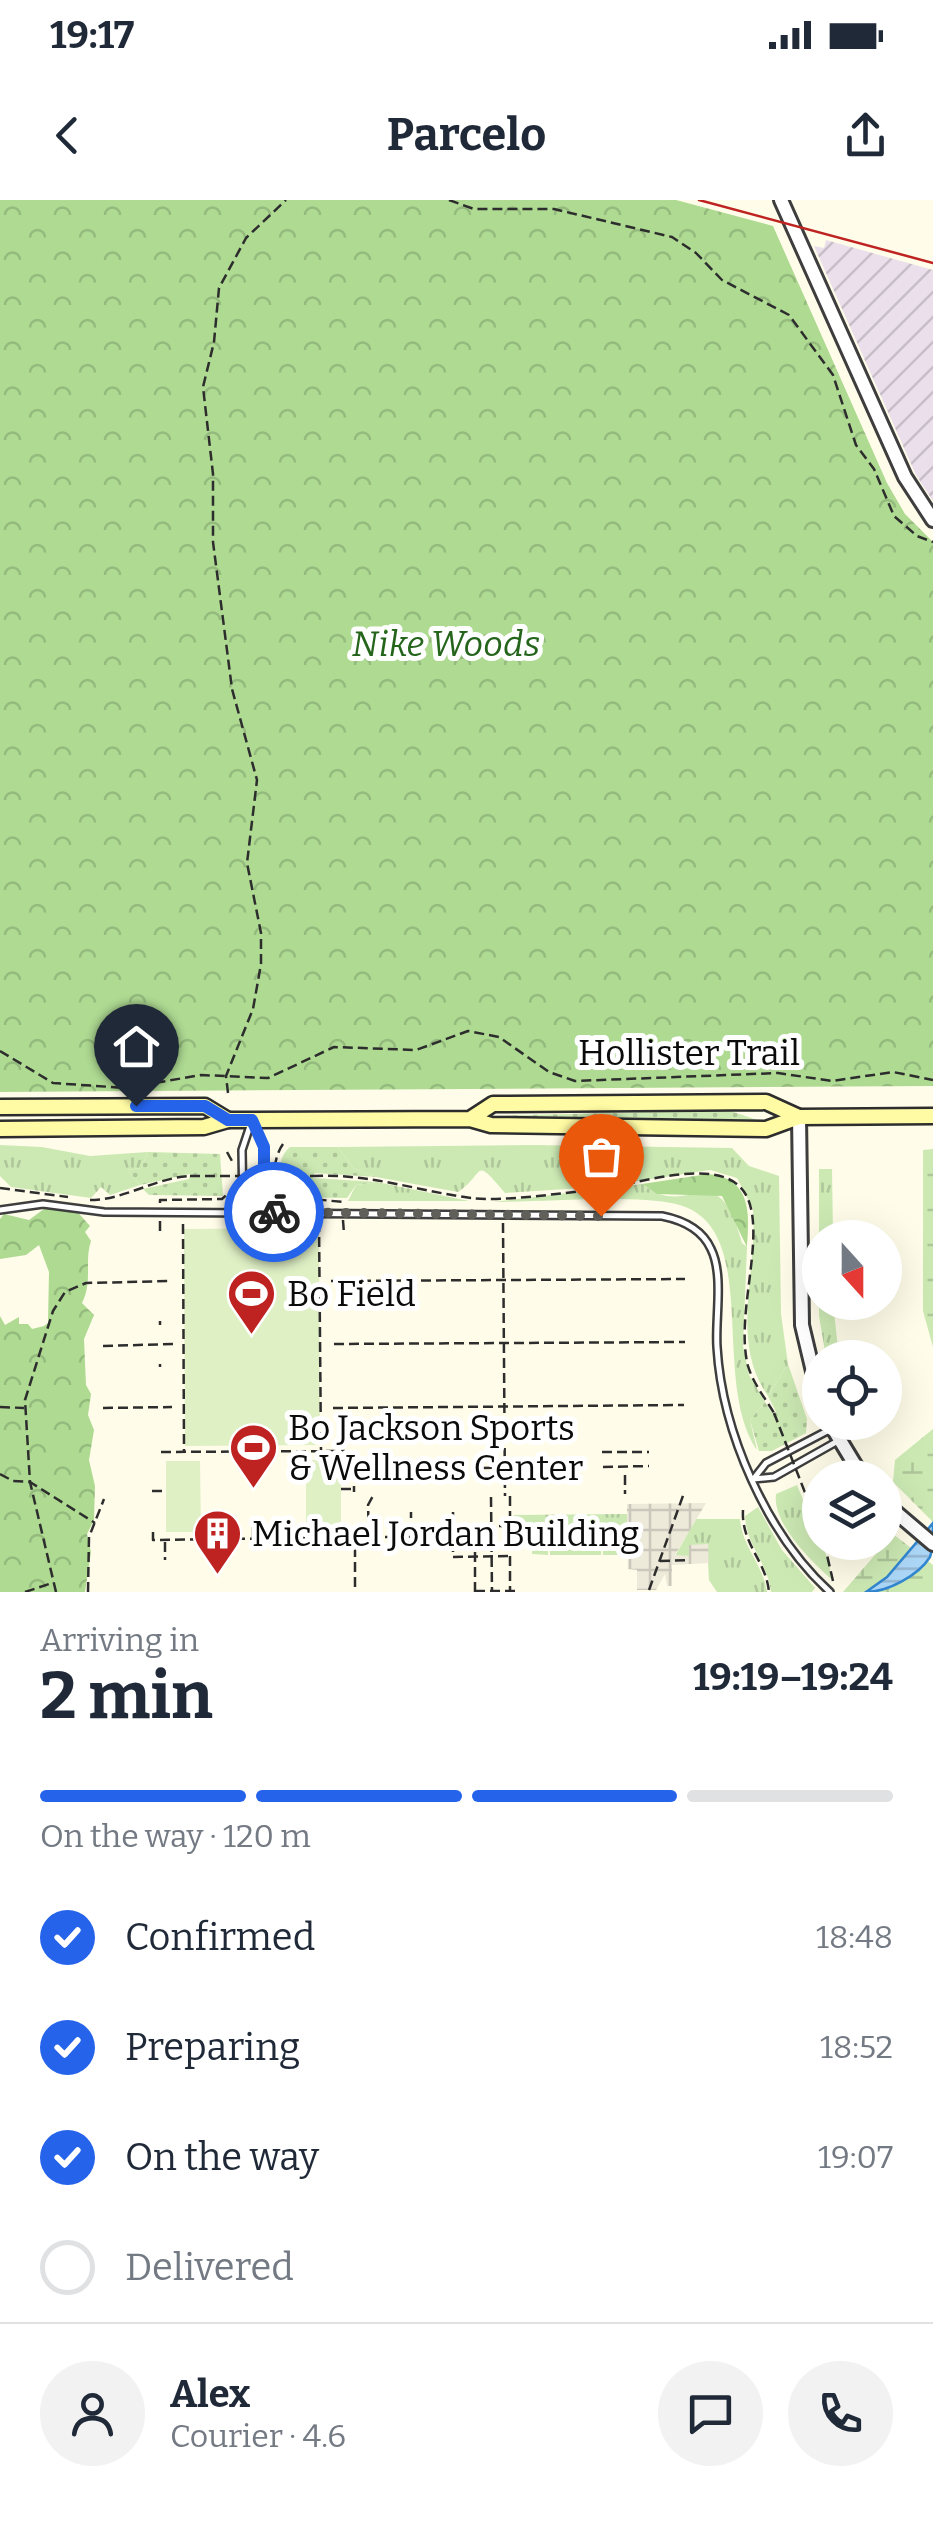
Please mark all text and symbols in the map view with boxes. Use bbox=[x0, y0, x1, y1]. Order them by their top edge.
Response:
text: 19:17 bbox=[50, 12, 134, 58]
icon: back bbox=[40, 108, 95, 163]
text: Parcelo bbox=[387, 108, 546, 162]
icon: share bbox=[838, 108, 893, 163]
park label: Nike Woods bbox=[352, 623, 540, 665]
pin bbox=[94, 1004, 179, 1107]
icon: home bbox=[109, 1019, 164, 1074]
street label: Hollister Trail bbox=[578, 1032, 800, 1074]
pin bbox=[559, 1114, 644, 1217]
icon: bag bbox=[574, 1129, 629, 1184]
courier bbox=[224, 1162, 324, 1262]
icon: bike bbox=[247, 1185, 302, 1240]
north arrow bbox=[802, 1220, 902, 1320]
map controls bbox=[802, 1220, 902, 1560]
sports icon: Bo Field bbox=[226, 1268, 278, 1336]
place label: Bo Field bbox=[287, 1273, 416, 1315]
button: locate bbox=[802, 1340, 902, 1440]
place label: Bo Jackson Sports & Wellness Center bbox=[288, 1407, 583, 1489]
sports icon: Bo Jackson Sports & Wellness Center bbox=[227, 1422, 279, 1490]
button: layers bbox=[802, 1460, 902, 1560]
building icon: Michael Jordan Building bbox=[191, 1508, 243, 1576]
place label: Michael Jordan Building bbox=[252, 1513, 640, 1555]
text: Arriving in bbox=[40, 1621, 199, 1659]
text: 19:19–19:24 bbox=[693, 1654, 893, 1700]
text: 2 min bbox=[40, 1657, 213, 1735]
text: On the way · 120 m bbox=[40, 1817, 311, 1855]
icon: check bbox=[40, 1910, 95, 1965]
text: Confirmed bbox=[125, 1914, 315, 1960]
text: 18:48 bbox=[816, 1918, 893, 1956]
icon: check bbox=[40, 2020, 95, 2075]
text: Preparing bbox=[125, 2024, 300, 2070]
text: 18:52 bbox=[820, 2028, 893, 2066]
icon: check bbox=[40, 2130, 95, 2185]
text: On the way bbox=[125, 2134, 319, 2180]
text: 19:07 bbox=[818, 2138, 893, 2176]
text: Delivered bbox=[125, 2244, 294, 2290]
button: person bbox=[40, 2361, 145, 2466]
button: chat bbox=[658, 2361, 763, 2466]
button: phone bbox=[788, 2361, 893, 2466]
text: Alex bbox=[170, 2371, 250, 2417]
text: Courier · 4.6 bbox=[170, 2417, 346, 2455]

